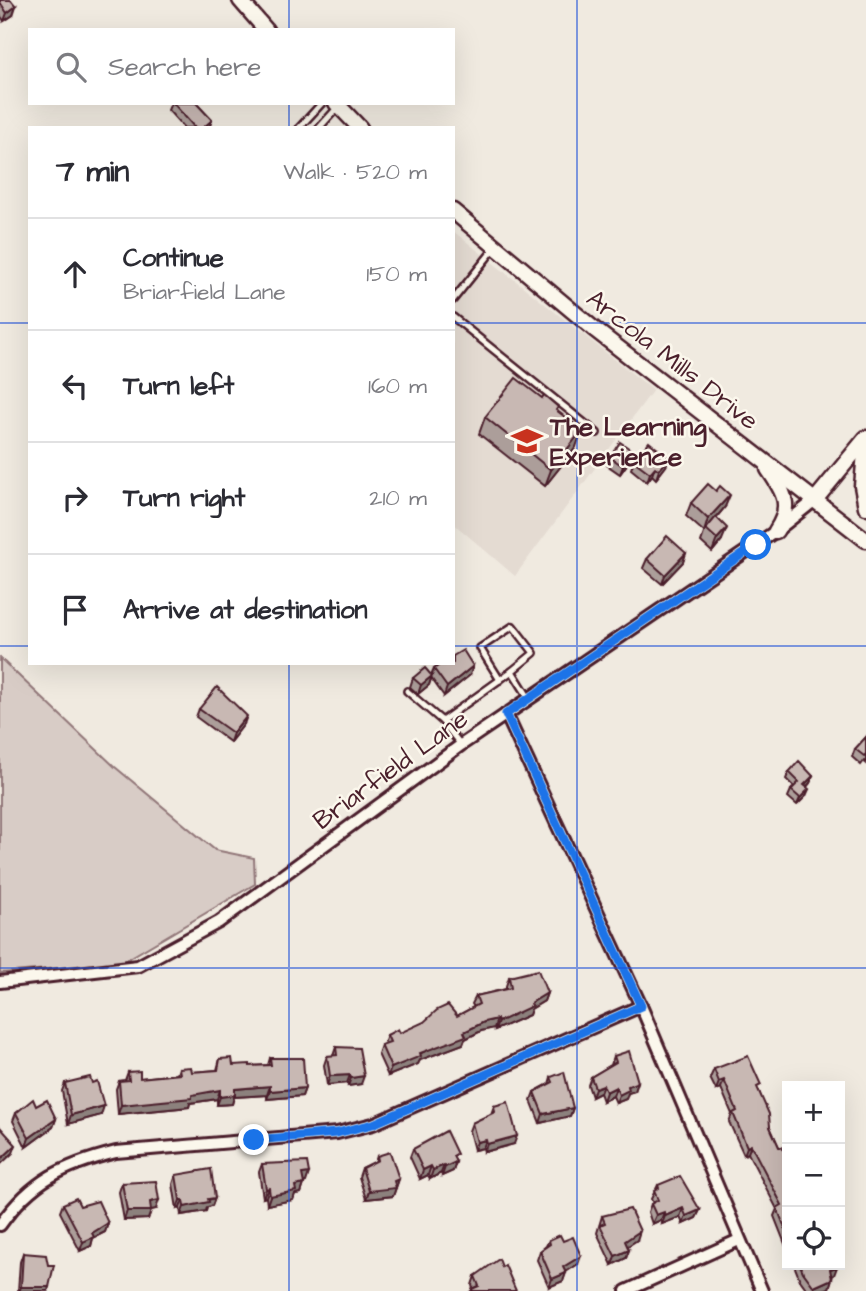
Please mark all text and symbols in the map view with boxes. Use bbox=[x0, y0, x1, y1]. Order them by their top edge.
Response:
search box bbox=[28, 28, 455, 105]
icon: search bbox=[52, 48, 90, 86]
text: Search here bbox=[108, 49, 261, 85]
text: 7 min bbox=[56, 151, 129, 193]
text: Walk · 520 m bbox=[283, 156, 427, 188]
text: Continue bbox=[123, 240, 224, 276]
icon: ahead bbox=[56, 255, 94, 293]
text: 150 m bbox=[366, 258, 427, 290]
text: Briarfield Lane bbox=[123, 276, 286, 308]
street label: Arcola Mills Drive bbox=[579, 281, 766, 438]
icon: left bbox=[56, 367, 94, 405]
text: Turn left bbox=[123, 368, 234, 404]
text: 160 m bbox=[368, 370, 427, 402]
place label: The Learning Experience bbox=[549, 409, 707, 475]
school or university icon: The Learning Experience bbox=[510, 424, 544, 458]
icon: right bbox=[56, 479, 94, 517]
text: Turn right bbox=[123, 480, 245, 516]
text: 210 m bbox=[369, 482, 427, 514]
route start bbox=[740, 529, 771, 560]
icon: arrive bbox=[56, 591, 94, 629]
text: Arrive at destination bbox=[123, 592, 368, 628]
street label: Briarfield Lane bbox=[306, 701, 476, 838]
map controls bbox=[782, 1081, 845, 1270]
button: + bbox=[782, 1081, 845, 1144]
route end bbox=[238, 1124, 269, 1155]
button: − bbox=[782, 1144, 845, 1207]
button: locate bbox=[782, 1207, 845, 1270]

